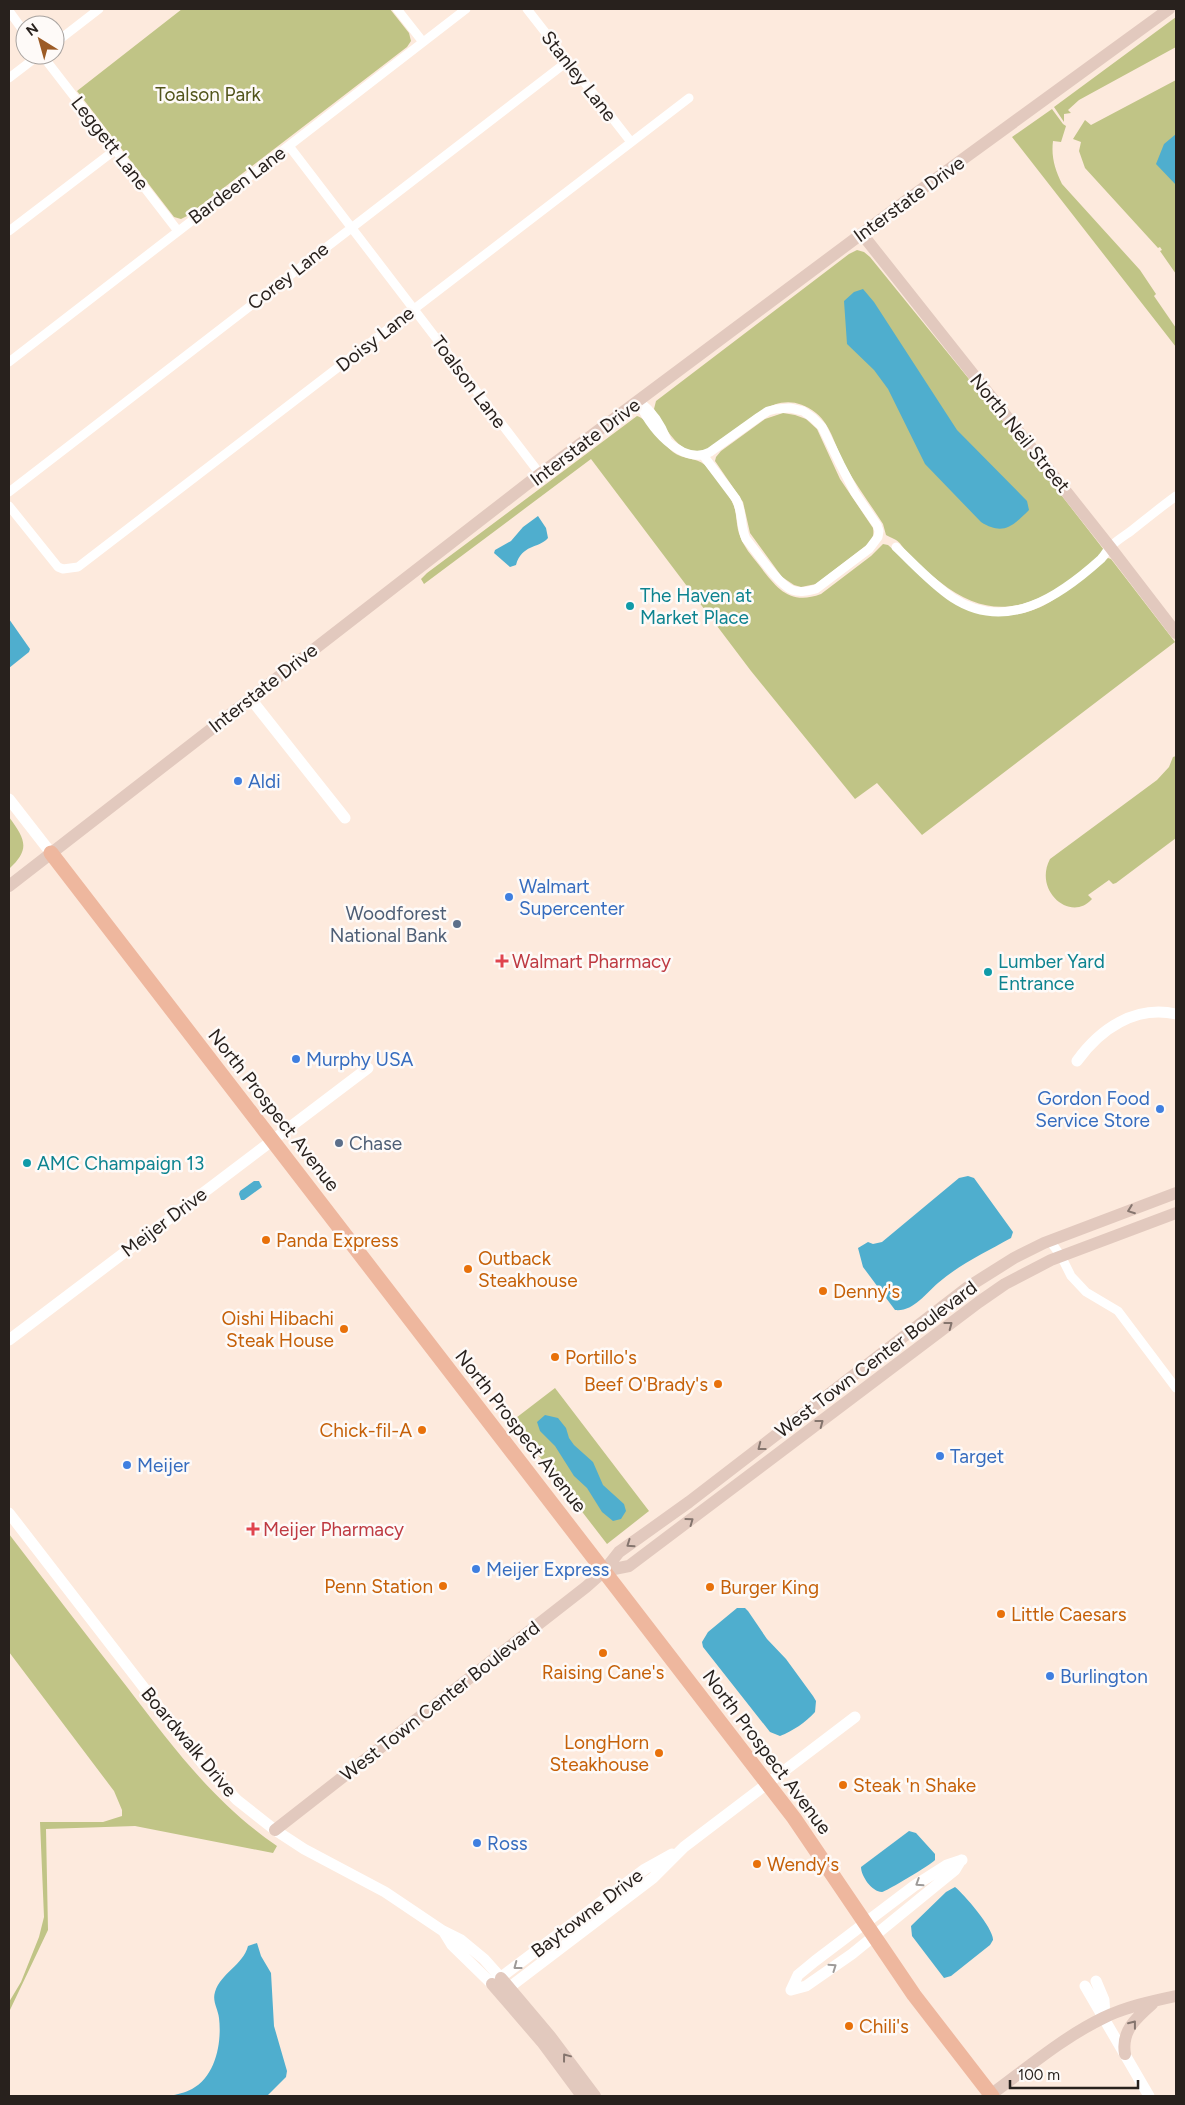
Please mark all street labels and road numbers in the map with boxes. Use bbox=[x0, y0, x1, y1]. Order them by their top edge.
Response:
street label: Stanley Lane bbox=[536, 26, 622, 126]
street label: Leggett Lane bbox=[66, 92, 154, 194]
street label: Bardeen Lane bbox=[184, 141, 290, 229]
street label: Interstate Drive bbox=[849, 151, 969, 247]
street label: Corey Lane bbox=[243, 237, 333, 315]
street label: Doisy Lane bbox=[331, 301, 419, 377]
street label: Toalson Lane bbox=[427, 331, 511, 433]
street label: North Neil Street bbox=[965, 369, 1075, 497]
street label: Interstate Drive bbox=[526, 393, 644, 491]
street label: Interstate Drive bbox=[204, 638, 322, 738]
street label: North Prospect Avenue bbox=[203, 1024, 345, 1196]
street label: Meijer Drive bbox=[117, 1182, 211, 1262]
street label: West Town Center Boulevard bbox=[771, 1276, 981, 1442]
street label: North Prospect Avenue bbox=[450, 1345, 592, 1517]
street label: West Town Center Boulevard bbox=[336, 1616, 544, 1786]
street label: North Prospect Avenue bbox=[698, 1665, 836, 1839]
street label: Boardwalk Drive bbox=[136, 1682, 242, 1802]
street label: Baytowne Drive bbox=[527, 1864, 647, 1962]

